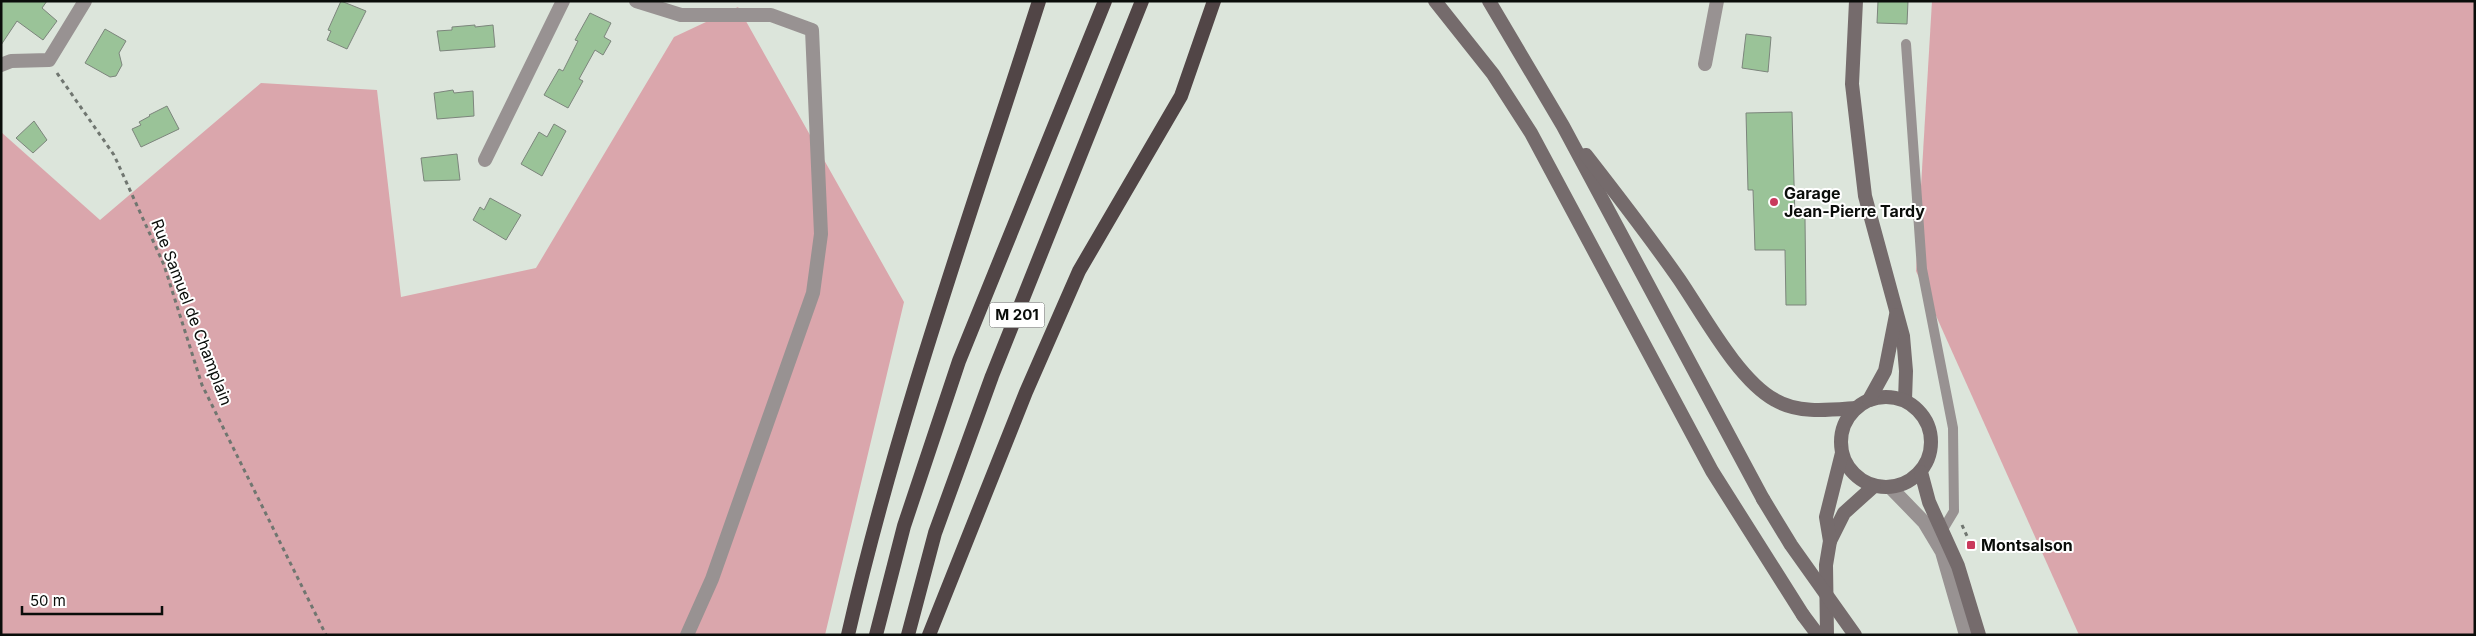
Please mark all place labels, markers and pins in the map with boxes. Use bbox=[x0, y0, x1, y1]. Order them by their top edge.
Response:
place label: Garage Jean-Pierre Tardy bbox=[1784, 183, 1925, 221]
marker: Garage Jean-Pierre Tardy bbox=[1768, 196, 1780, 208]
place label: Montsalson bbox=[1981, 535, 2073, 555]
marker: Montsalson bbox=[1965, 539, 1977, 551]

